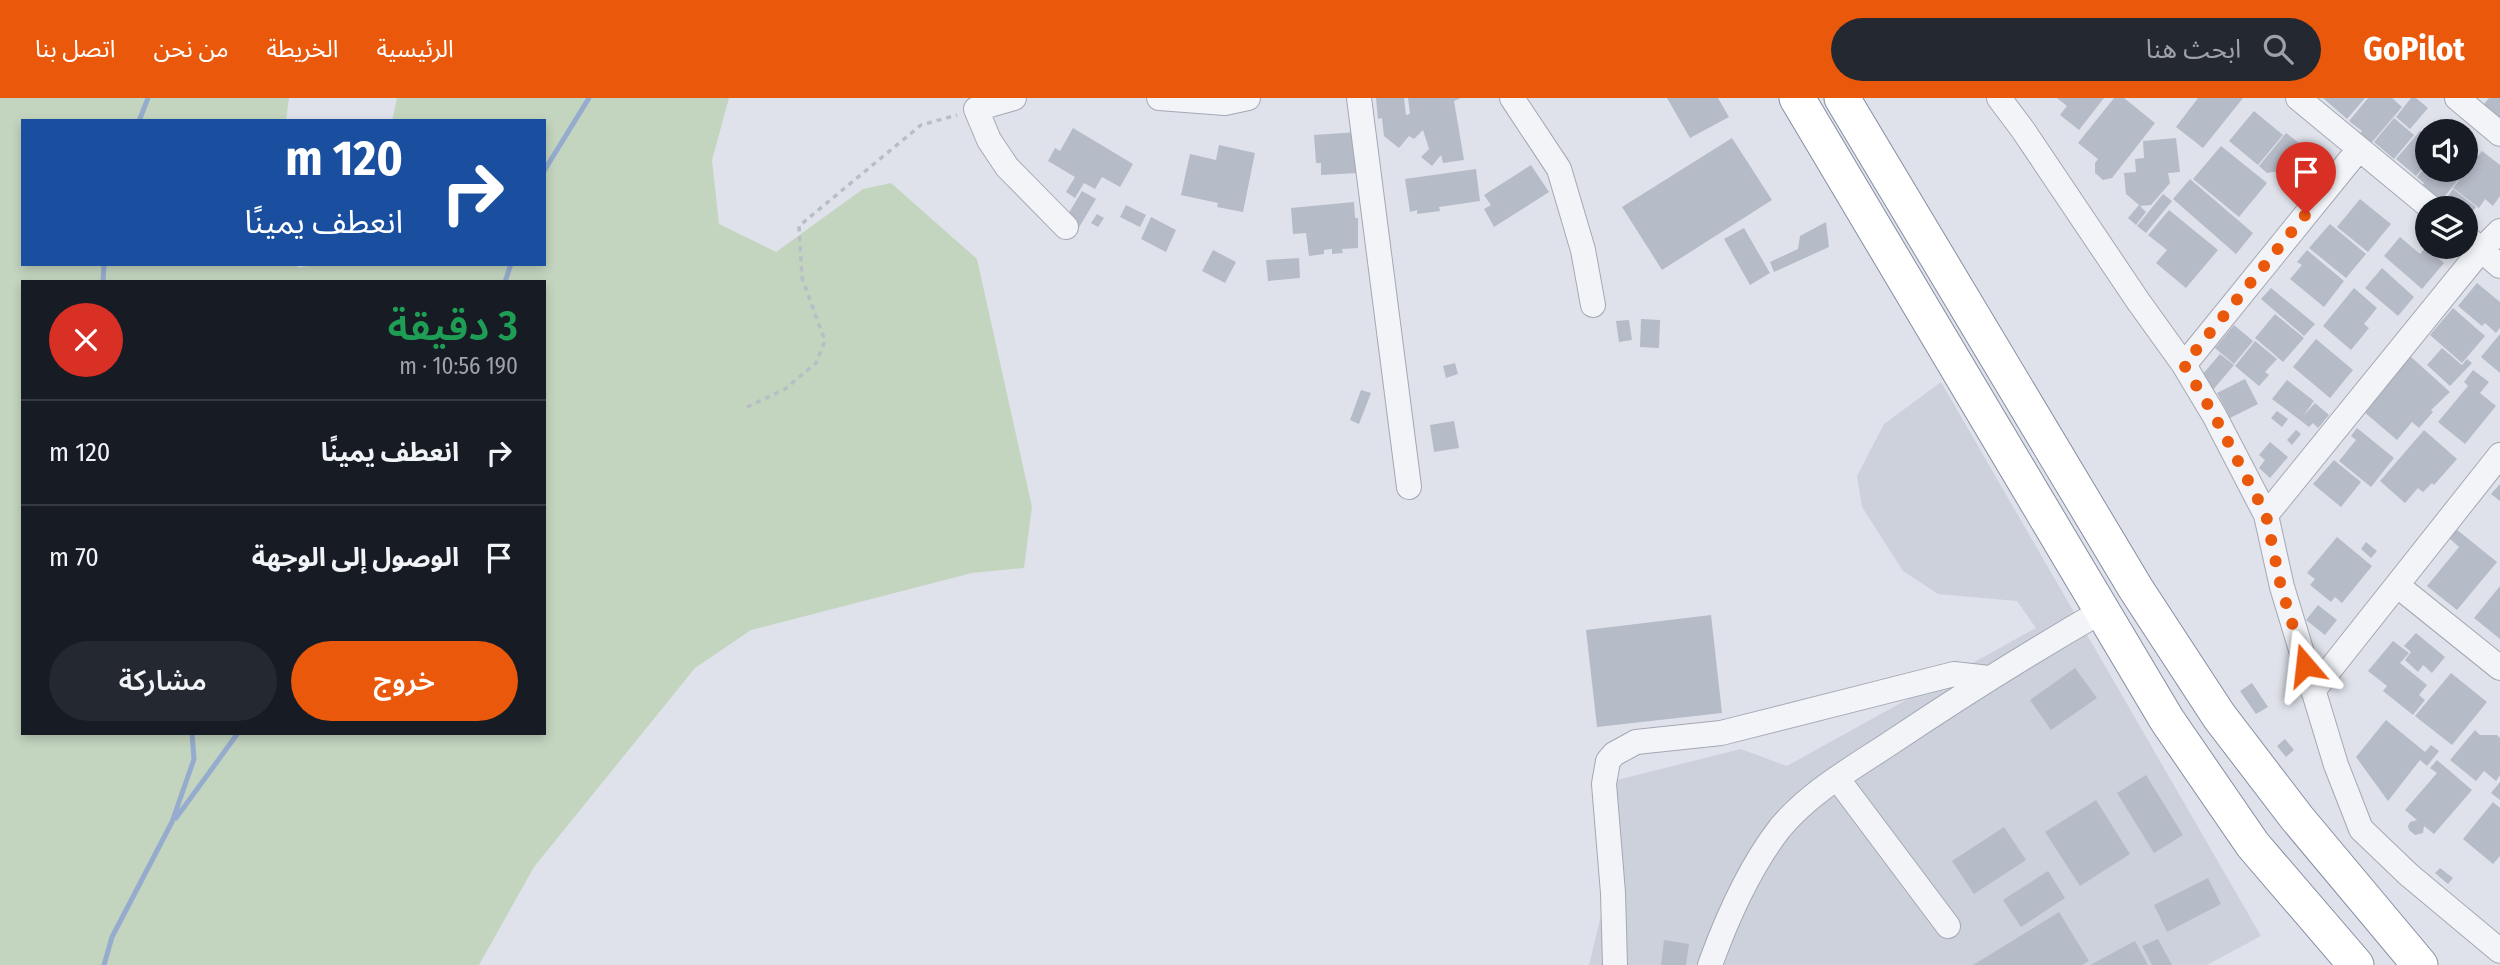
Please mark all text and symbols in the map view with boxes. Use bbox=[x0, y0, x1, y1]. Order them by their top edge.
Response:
search box bbox=[1831, 18, 2321, 81]
text: GoPilot bbox=[2363, 29, 2465, 69]
icon: search bbox=[2259, 30, 2297, 68]
text: ابحث هنا bbox=[2146, 34, 2241, 65]
text: اتصل بنا bbox=[35, 35, 116, 63]
text: من نحن bbox=[154, 35, 229, 63]
text: الخريطة bbox=[267, 35, 338, 63]
text: الرئيسية bbox=[376, 35, 454, 63]
map controls bbox=[2415, 119, 2478, 259]
button: sound bbox=[2415, 119, 2478, 182]
text: 120 m bbox=[285, 129, 403, 188]
pin bbox=[2276, 142, 2336, 214]
icon: right bbox=[427, 147, 518, 238]
icon: arrive bbox=[2287, 153, 2325, 191]
button: layers bbox=[2415, 196, 2478, 259]
text: انعطف يمينًا bbox=[244, 203, 403, 241]
text: 3 دقيقة bbox=[387, 301, 518, 351]
button: close bbox=[49, 303, 123, 377]
text: 190 m · 10:56 bbox=[399, 352, 518, 380]
icon: right bbox=[480, 434, 518, 472]
text: 120 m bbox=[49, 437, 110, 468]
text: انعطف يمينًا bbox=[321, 437, 459, 468]
icon: arrive bbox=[480, 539, 518, 577]
text: 70 m bbox=[49, 542, 99, 573]
text: الوصول إلى الوجهة bbox=[252, 542, 459, 573]
position arrow bbox=[2268, 628, 2342, 702]
button: مشاركة bbox=[49, 641, 277, 721]
button: خروج bbox=[291, 641, 518, 721]

